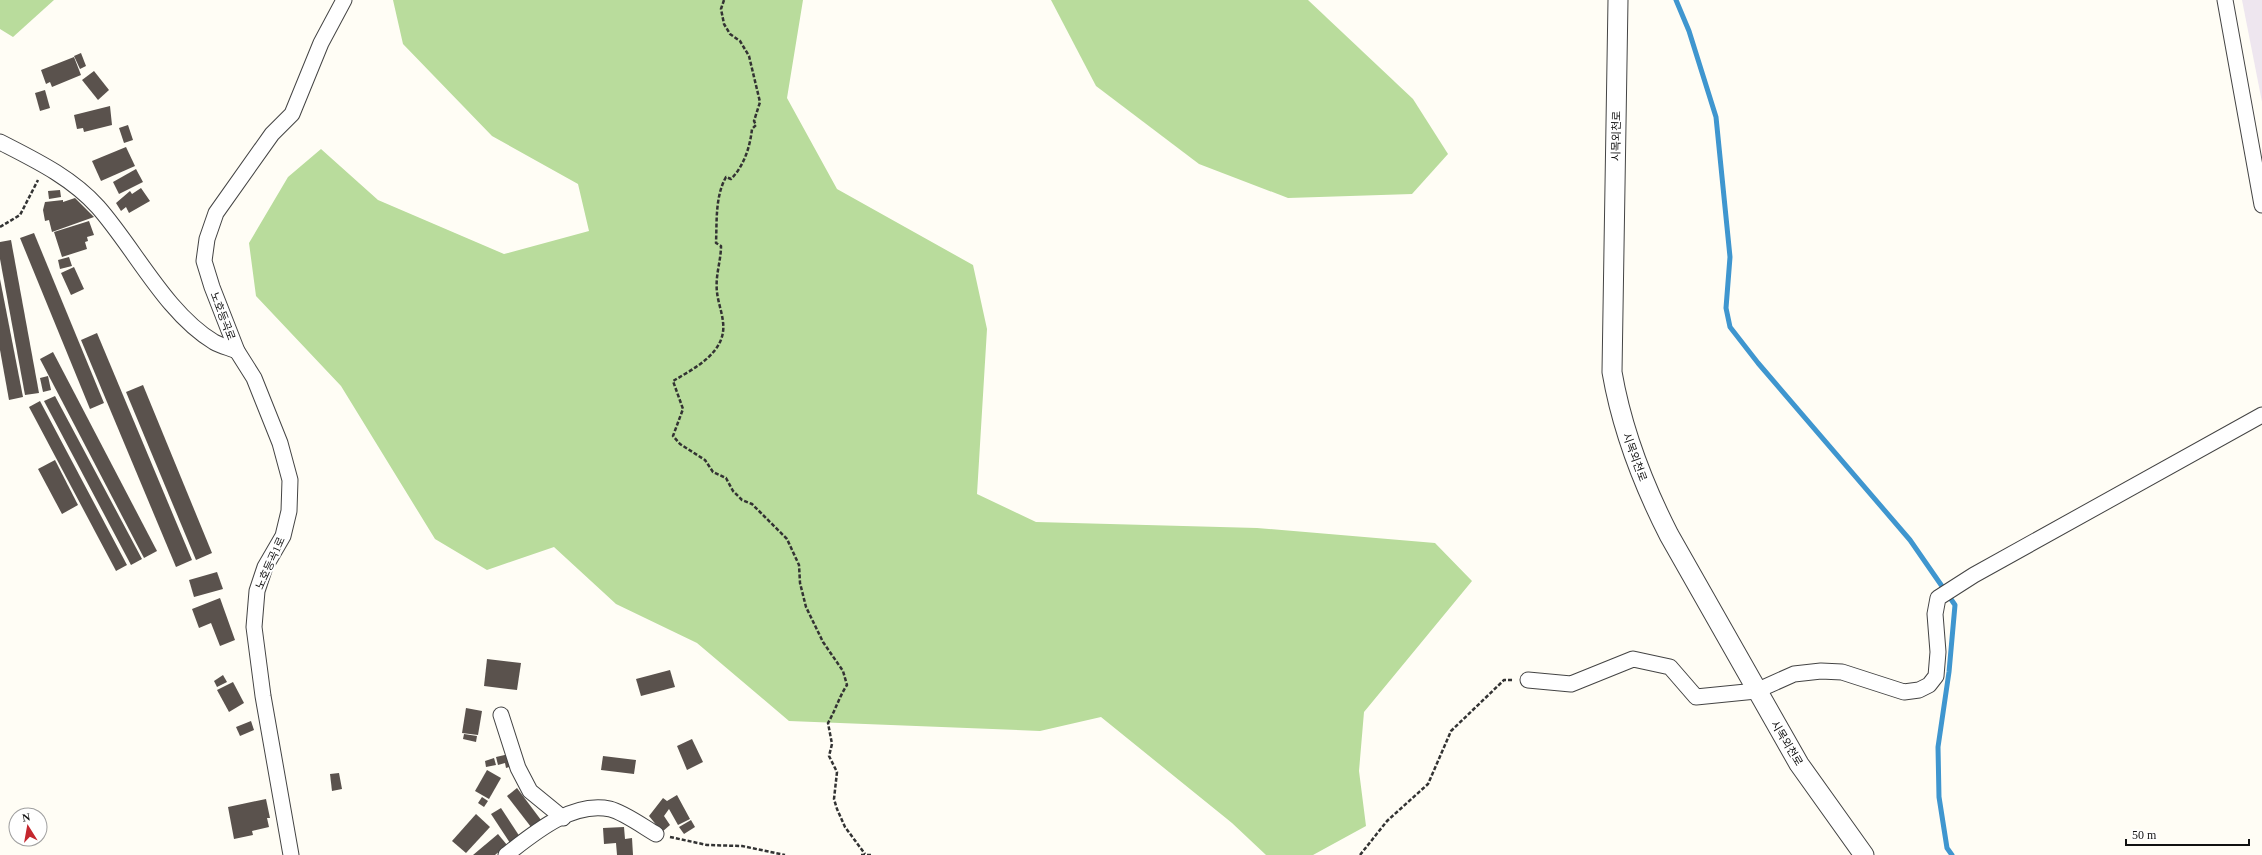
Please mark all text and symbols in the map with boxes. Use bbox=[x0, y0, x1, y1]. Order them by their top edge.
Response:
street label: 시목외천로 bbox=[1610, 111, 1622, 161]
street label: 노호등곡로 bbox=[208, 290, 238, 342]
street label: 시목외천로 bbox=[1621, 431, 1649, 483]
street label: 노호등곡1로 bbox=[253, 535, 287, 591]
street label: 시목외천로 bbox=[1769, 718, 1805, 768]
north arrow bbox=[8, 807, 48, 847]
text: N bbox=[21, 811, 31, 824]
scale bar bbox=[2126, 821, 2249, 847]
text: 50 m bbox=[2132, 828, 2157, 842]

